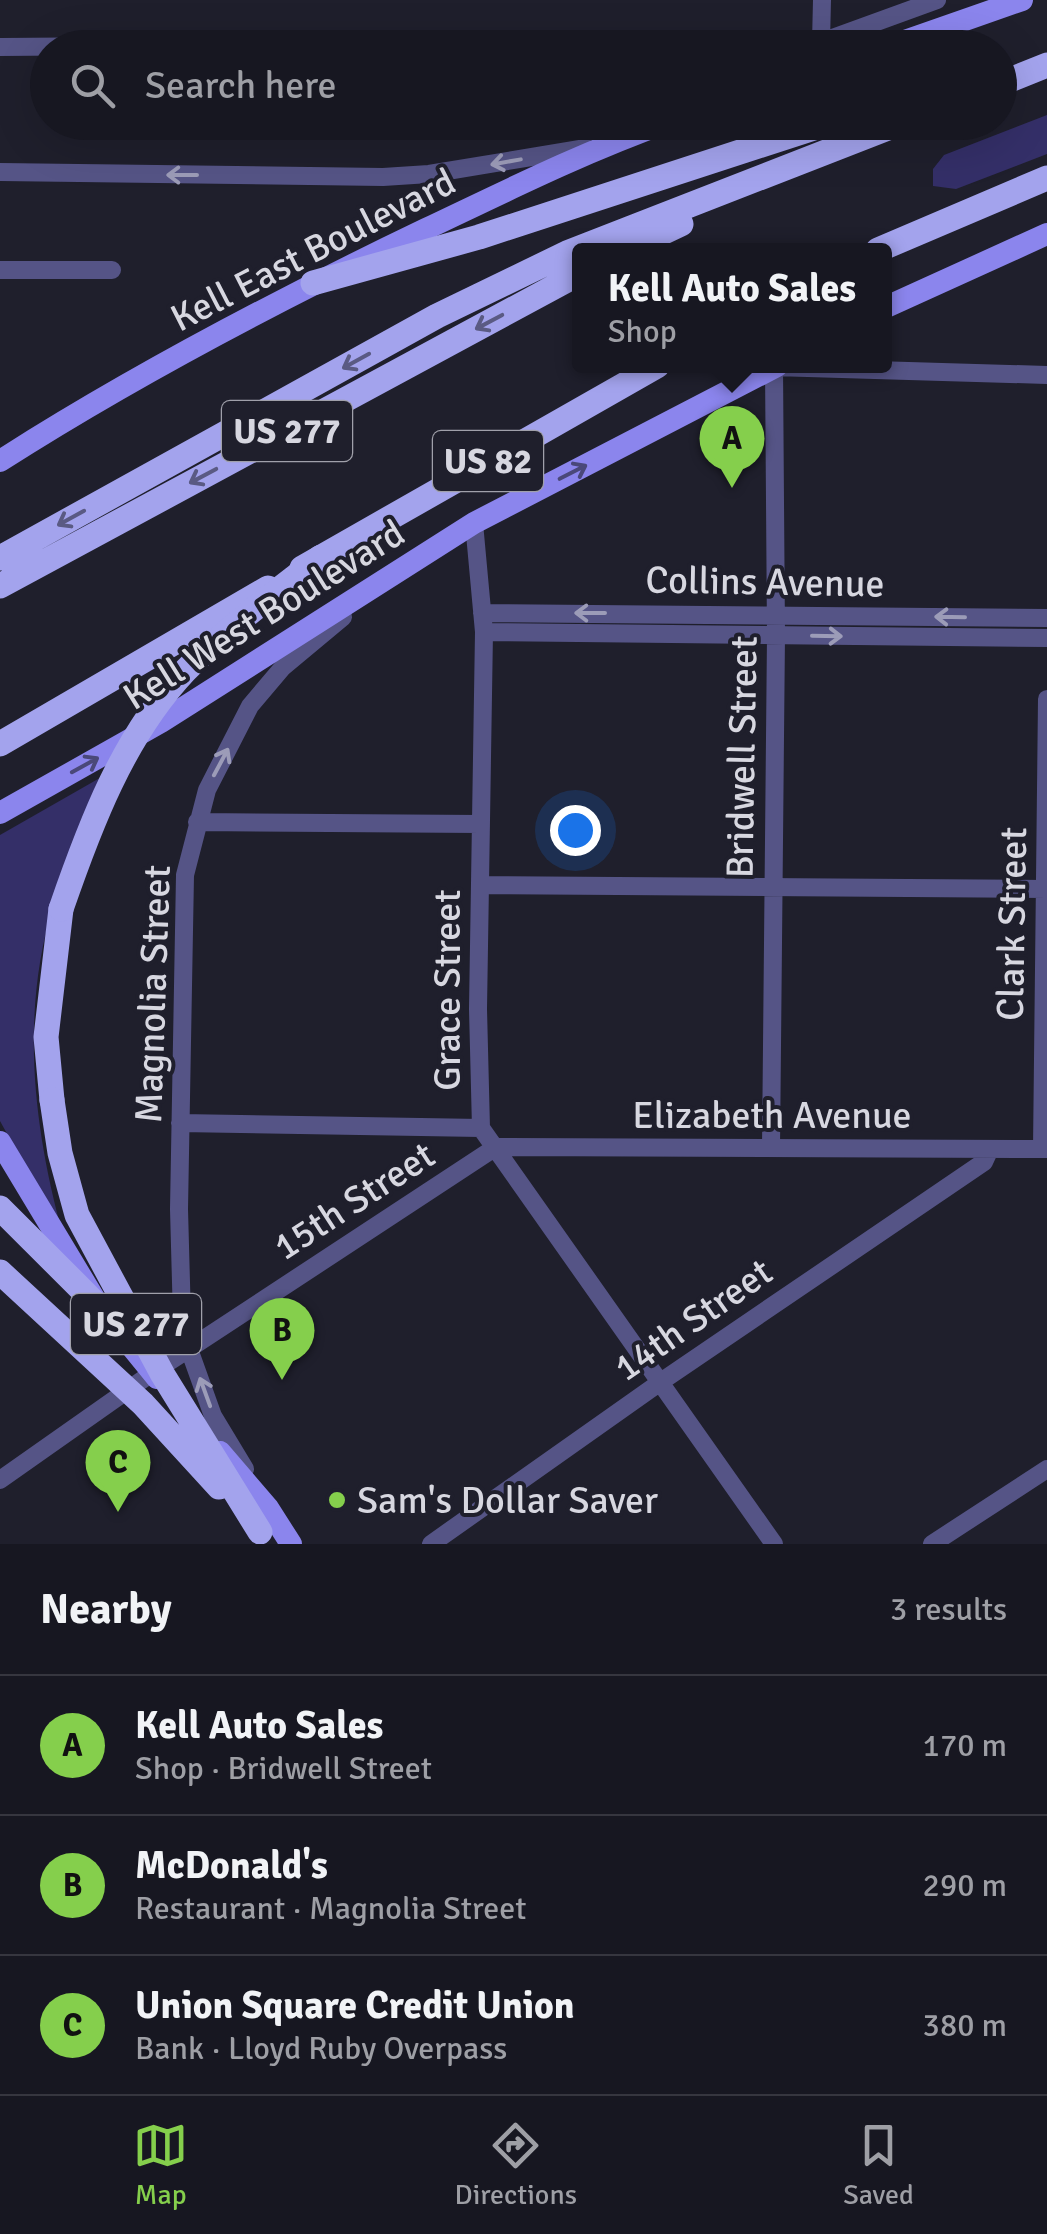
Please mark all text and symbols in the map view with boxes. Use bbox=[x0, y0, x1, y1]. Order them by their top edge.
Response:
search box bbox=[30, 30, 1017, 140]
icon: search bbox=[65, 58, 120, 113]
text: Search here bbox=[145, 62, 337, 109]
one-way arrow bbox=[490, 153, 522, 172]
street label: Kell East Boulevard bbox=[163, 158, 463, 342]
one-way arrow bbox=[166, 166, 198, 184]
popup bbox=[572, 243, 892, 373]
text: Kell Auto Sales bbox=[608, 265, 856, 312]
one-way arrow bbox=[474, 312, 504, 332]
text: Shop bbox=[608, 312, 677, 351]
one-way arrow bbox=[341, 351, 371, 371]
road number: US 277 bbox=[222, 401, 352, 461]
pin: A bbox=[700, 406, 764, 488]
road number: US 82 bbox=[433, 431, 543, 491]
one-way arrow bbox=[558, 462, 588, 481]
one-way arrow bbox=[189, 467, 218, 487]
one-way arrow bbox=[57, 509, 87, 529]
street label: Kell West Boulevard bbox=[115, 510, 413, 720]
street label: Collins Avenue bbox=[645, 556, 885, 608]
one-way arrow bbox=[574, 604, 606, 623]
one-way arrow bbox=[934, 608, 966, 626]
one-way arrow bbox=[810, 626, 842, 646]
street label: Bridwell Street bbox=[716, 635, 768, 879]
one-way arrow bbox=[212, 748, 231, 778]
one-way arrow bbox=[70, 755, 99, 775]
your location bbox=[550, 805, 601, 856]
street label: Clark Street bbox=[987, 827, 1037, 1021]
street label: Magnolia Street bbox=[125, 864, 181, 1124]
street label: Grace Street bbox=[424, 889, 471, 1091]
street label: Elizabeth Avenue bbox=[632, 1092, 912, 1139]
street label: 15th Street bbox=[265, 1132, 443, 1270]
street label: 14th Street bbox=[605, 1248, 781, 1392]
road number: US 277 bbox=[71, 1294, 201, 1354]
pin: B bbox=[250, 1298, 314, 1380]
one-way arrow bbox=[194, 1377, 212, 1408]
pin: C bbox=[86, 1430, 150, 1512]
place label: Sam's Dollar Saver bbox=[357, 1477, 658, 1524]
marker: Sam's Dollar Saver bbox=[326, 1489, 348, 1511]
text: Nearby bbox=[40, 1584, 172, 1635]
text: 3 results bbox=[890, 1590, 1007, 1629]
text: Kell Auto Sales bbox=[135, 1702, 383, 1749]
text: A bbox=[62, 1726, 83, 1765]
text: 170 m bbox=[923, 1726, 1007, 1765]
text: Shop · Bridwell Street bbox=[135, 1749, 432, 1788]
text: McDonald's bbox=[135, 1842, 328, 1889]
text: B bbox=[63, 1866, 82, 1905]
text: 290 m bbox=[923, 1866, 1007, 1905]
text: Restaurant · Magnolia Street bbox=[135, 1889, 526, 1928]
text: Union Square Credit Union bbox=[135, 1982, 575, 2029]
text: C bbox=[63, 2006, 82, 2045]
text: 380 m bbox=[923, 2006, 1007, 2045]
text: Bank · Lloyd Ruby Overpass bbox=[135, 2029, 507, 2068]
tab: Map bbox=[133, 2118, 188, 2212]
tab: Directions bbox=[455, 2118, 577, 2212]
tab: Saved bbox=[843, 2118, 914, 2212]

